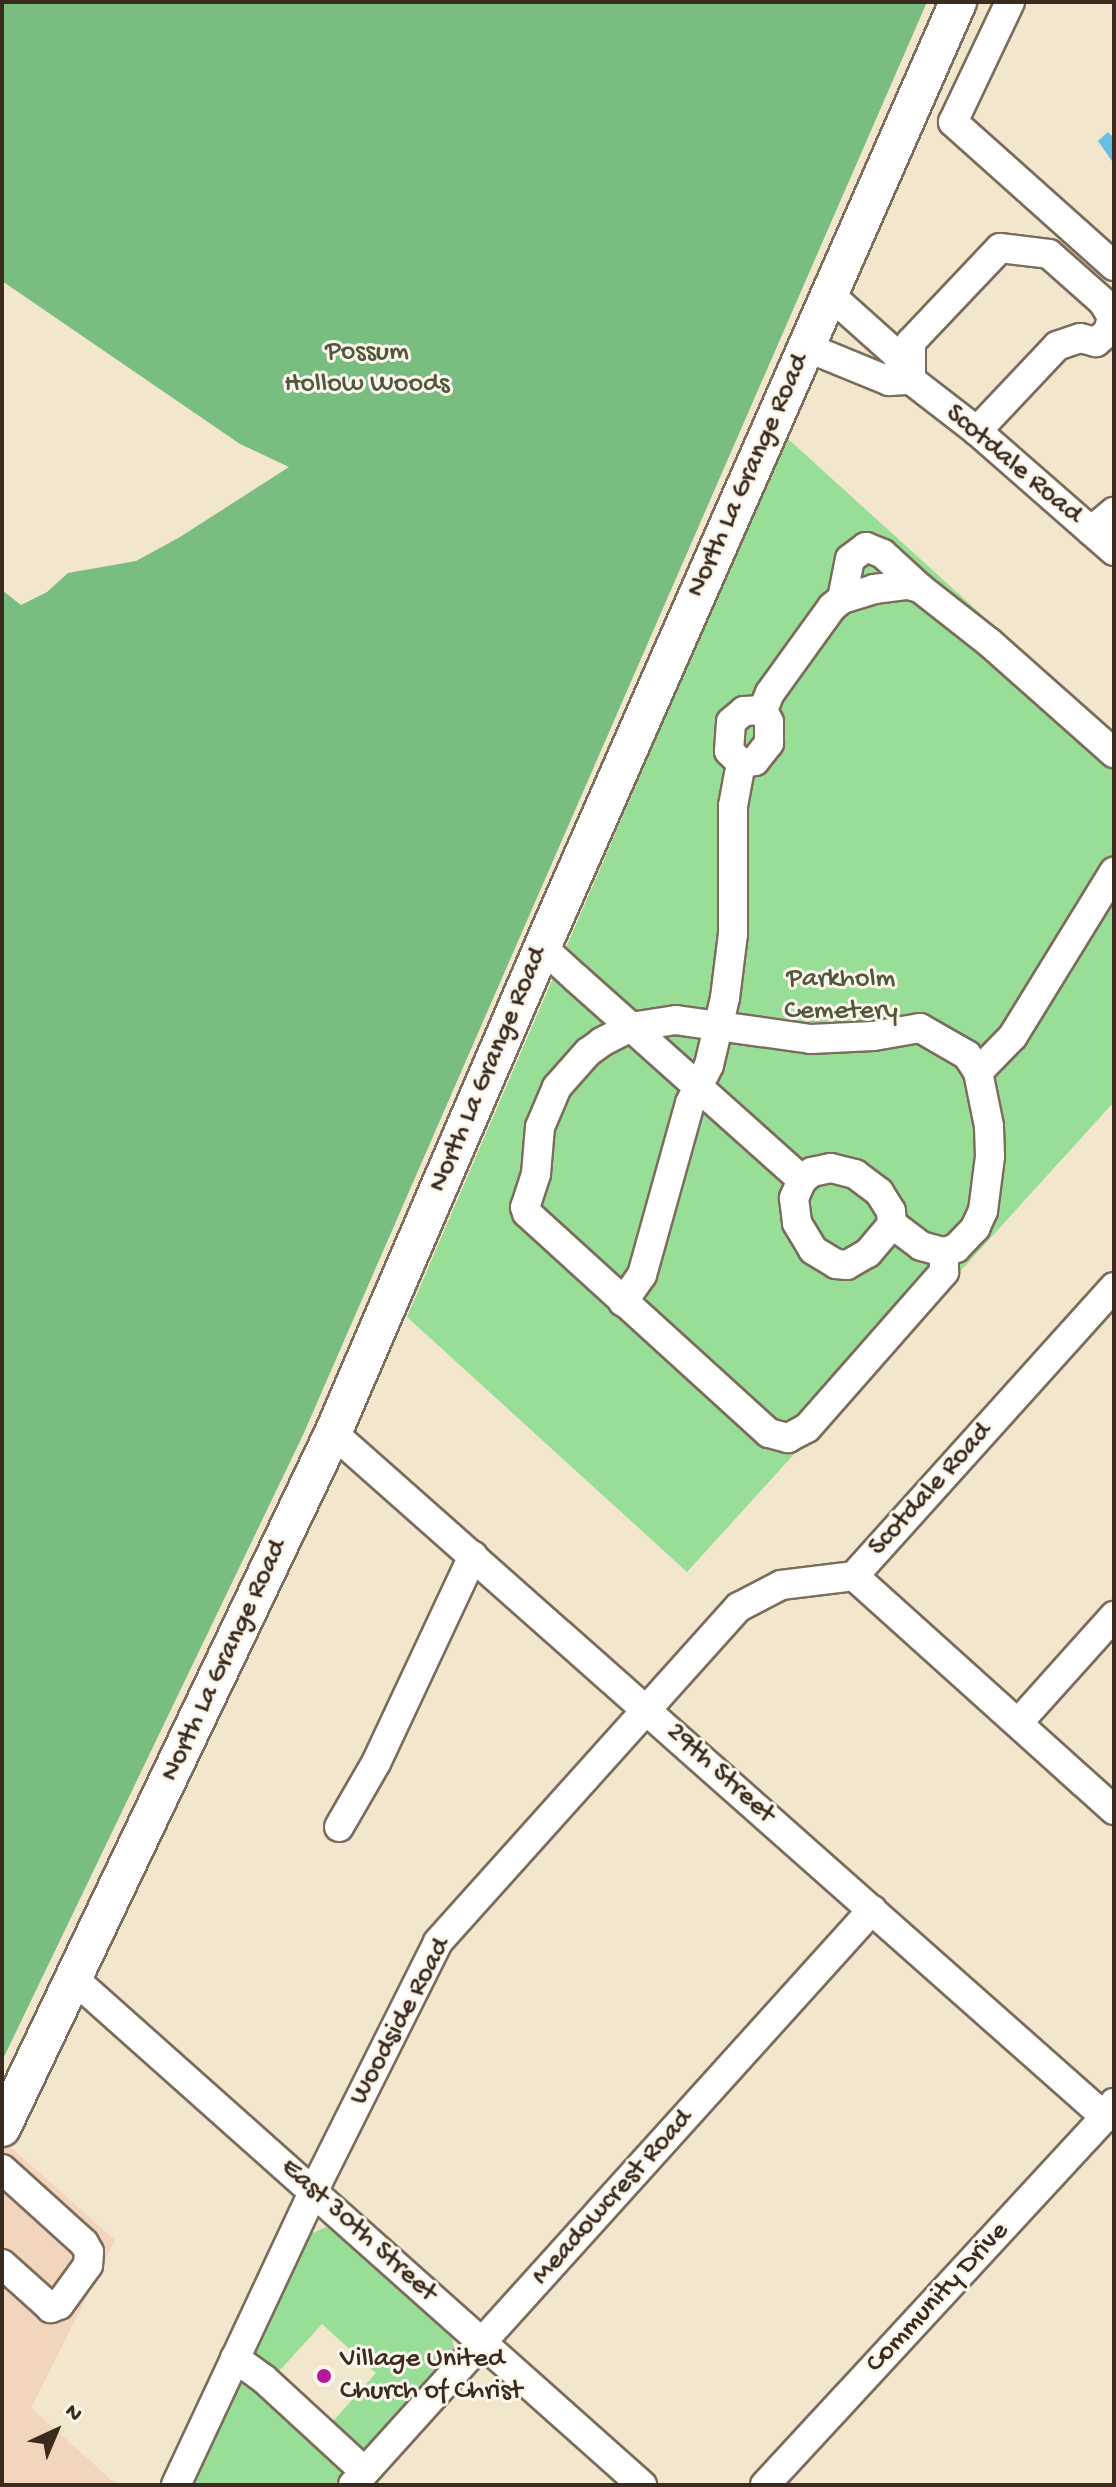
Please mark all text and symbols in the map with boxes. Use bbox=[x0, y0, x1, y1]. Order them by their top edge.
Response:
park label: Possum Hollow Woods bbox=[284, 336, 450, 402]
street label: North La Grange Road bbox=[680, 349, 818, 603]
street label: Scotdale Road bbox=[938, 398, 1088, 532]
street label: North La Grange Road bbox=[422, 942, 556, 1198]
park label: Parkholm Cemetery bbox=[784, 963, 898, 1029]
street label: Scotdale Road bbox=[862, 1416, 1000, 1564]
street label: North La Grange Road bbox=[154, 1535, 296, 1787]
street label: 29th Street bbox=[658, 1716, 782, 1832]
street label: Woodside Road bbox=[343, 1933, 459, 2111]
street label: Meadowcrest Road bbox=[525, 2103, 701, 2293]
street label: East 30th Street bbox=[273, 2152, 443, 2310]
street label: Community Drive bbox=[859, 2215, 1017, 2381]
place label: Village United Church of Christ bbox=[340, 2343, 522, 2409]
marker: Village United Church of Christ bbox=[315, 2367, 333, 2385]
north arrow bbox=[16, 2391, 96, 2471]
text: N bbox=[58, 2399, 87, 2428]

